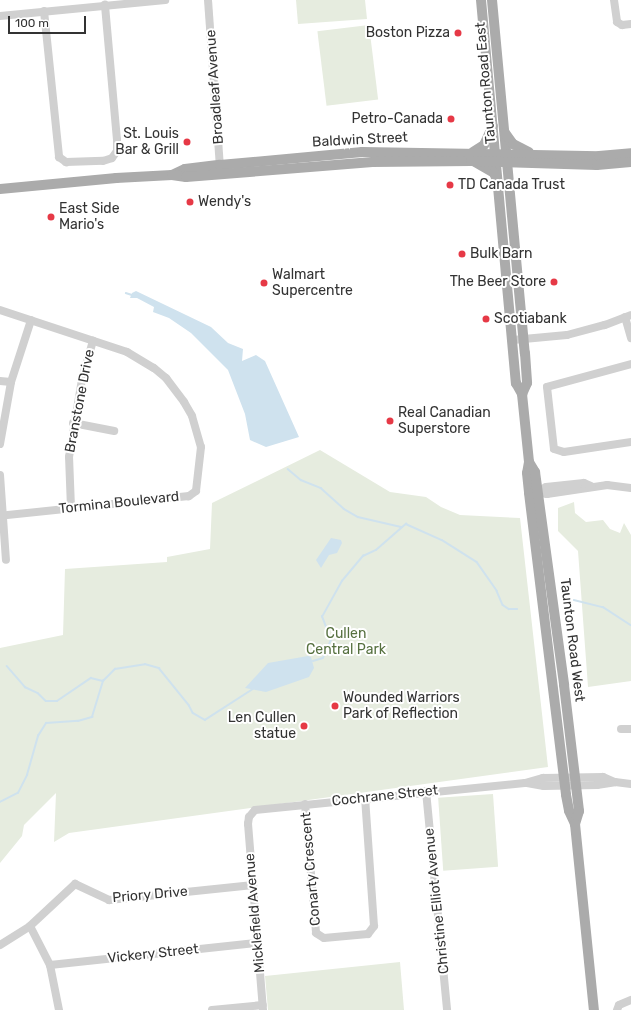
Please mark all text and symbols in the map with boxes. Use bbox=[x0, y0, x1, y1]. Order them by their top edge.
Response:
scale bar bbox=[10, 8, 88, 34]
text: 100 m bbox=[15, 16, 49, 30]
street label: Taunton Road East bbox=[472, 21, 500, 145]
place label: Boston Pizza bbox=[366, 25, 450, 41]
marker: Boston Pizza bbox=[453, 28, 463, 38]
street label: Broadleaf Avenue bbox=[203, 29, 227, 145]
place label: Petro-Canada bbox=[352, 111, 443, 127]
marker: Petro-Canada bbox=[446, 114, 456, 124]
place label: St. Louis Bar & Grill bbox=[115, 126, 179, 158]
street label: Baldwin Street bbox=[312, 129, 408, 151]
marker: St. Louis Bar & Grill bbox=[182, 137, 192, 147]
place label: TD Canada Trust bbox=[458, 177, 565, 193]
marker: TD Canada Trust bbox=[445, 180, 455, 190]
place label: Wendy's bbox=[198, 194, 251, 210]
marker: Wendy's bbox=[185, 197, 195, 207]
place label: East Side Mario's bbox=[59, 201, 120, 234]
marker: East Side Mario's bbox=[46, 212, 56, 222]
place label: Bulk Barn bbox=[470, 246, 533, 262]
marker: Bulk Barn bbox=[457, 249, 467, 259]
place label: Walmart Supercentre bbox=[272, 267, 353, 300]
place label: The Beer Store bbox=[449, 274, 546, 290]
marker: The Beer Store bbox=[549, 277, 559, 287]
marker: Walmart Supercentre bbox=[259, 278, 269, 288]
place label: Scotiabank bbox=[494, 311, 567, 327]
marker: Scotiabank bbox=[481, 314, 491, 324]
street label: Branstone Drive bbox=[62, 348, 98, 454]
place label: Real Canadian Superstore bbox=[398, 405, 491, 438]
marker: Real Canadian Superstore bbox=[385, 416, 395, 426]
street label: Tormina Boulevard bbox=[58, 488, 180, 518]
street label: Taunton Road West bbox=[556, 577, 588, 703]
park label: Cullen Central Park bbox=[306, 626, 386, 658]
place label: Wounded Warriors Park of Reflection bbox=[343, 690, 460, 722]
marker: Wounded Warriors Park of Reflection bbox=[330, 701, 340, 711]
place label: Len Cullen statue bbox=[228, 710, 296, 742]
marker: Len Cullen statue bbox=[299, 721, 309, 731]
street label: Cochrane Street bbox=[331, 782, 439, 810]
street label: Conarty Crescent bbox=[298, 811, 324, 927]
street label: Christine Elliot Avenue bbox=[421, 827, 453, 975]
street label: Micklefield Avenue bbox=[241, 852, 269, 974]
street label: Priory Drive bbox=[111, 883, 189, 907]
street label: Vickery Street bbox=[106, 941, 200, 967]

